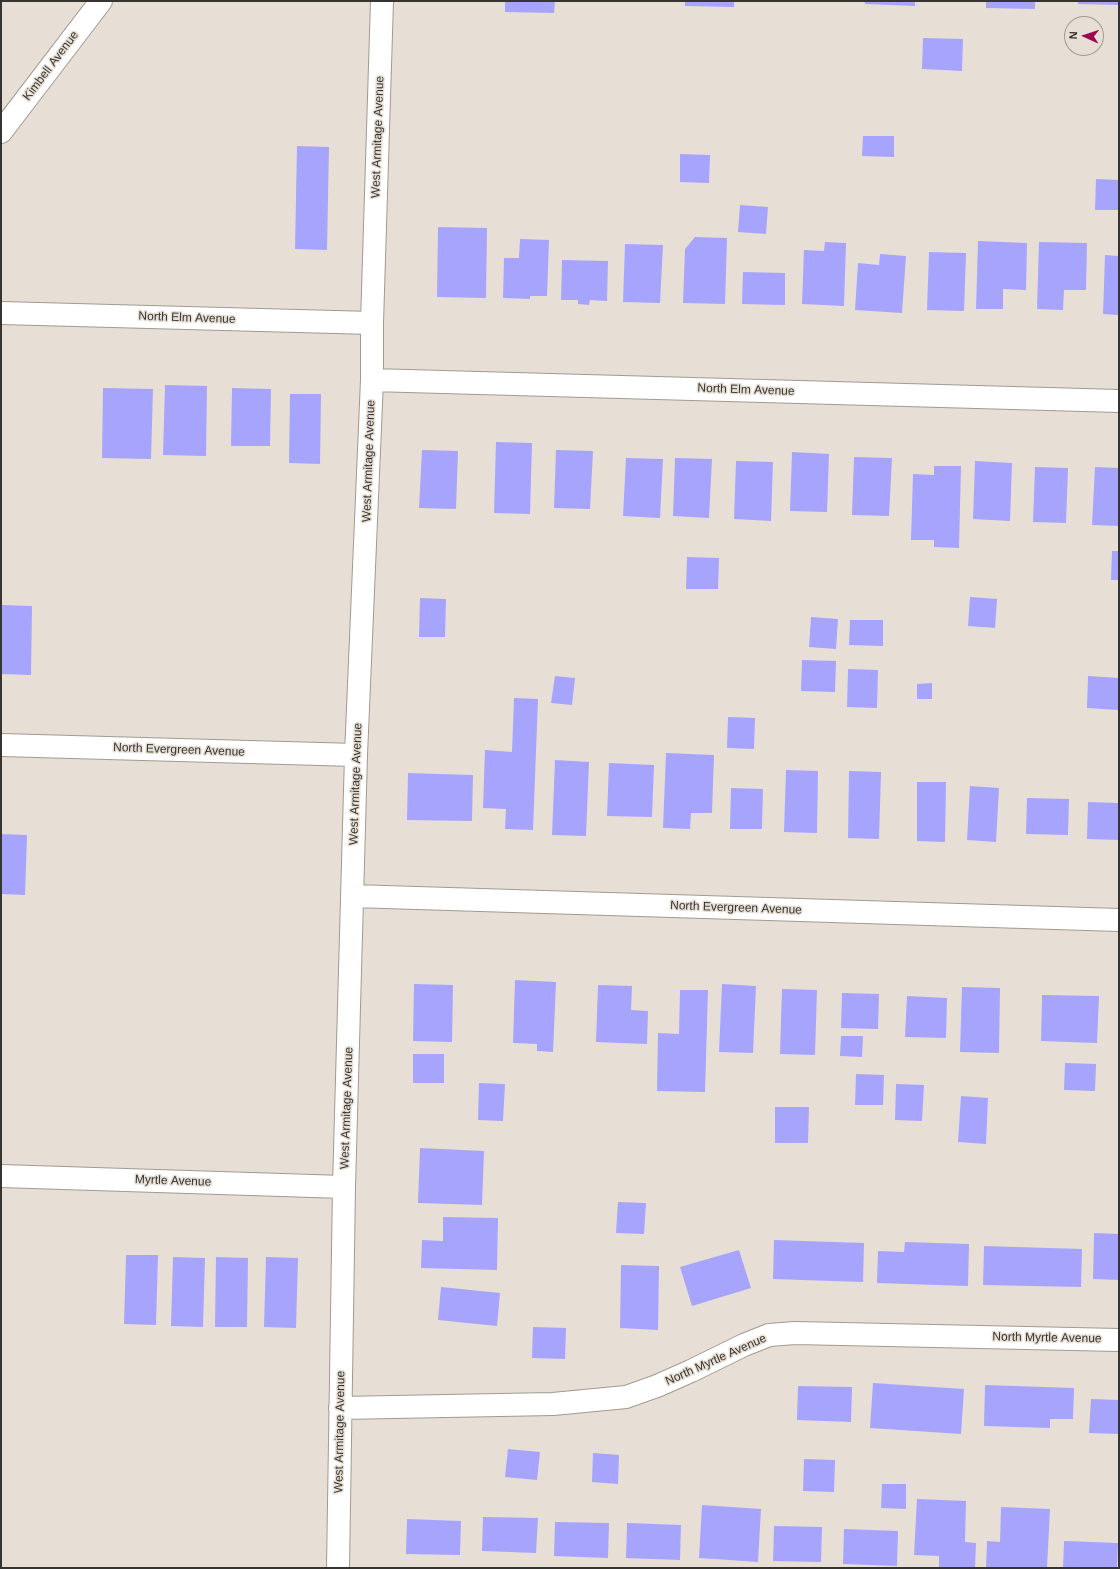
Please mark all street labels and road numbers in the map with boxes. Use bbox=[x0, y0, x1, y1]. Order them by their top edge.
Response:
street label: Kimbell Avenue bbox=[20, 28, 82, 104]
street label: West Armitage Avenue bbox=[369, 76, 387, 198]
street label: North Elm Avenue bbox=[138, 309, 236, 327]
street label: North Elm Avenue bbox=[697, 381, 795, 399]
street label: West Armitage Avenue bbox=[360, 400, 378, 522]
street label: West Armitage Avenue bbox=[347, 723, 365, 845]
street label: North Evergreen Avenue bbox=[113, 741, 245, 759]
street label: North Evergreen Avenue bbox=[670, 899, 802, 917]
street label: West Armitage Avenue bbox=[338, 1047, 356, 1169]
street label: Myrtle Avenue bbox=[135, 1172, 211, 1190]
street label: North Myrtle Avenue bbox=[992, 1330, 1102, 1346]
street label: North Myrtle Avenue bbox=[663, 1331, 769, 1389]
street label: West Armitage Avenue bbox=[332, 1371, 348, 1493]

